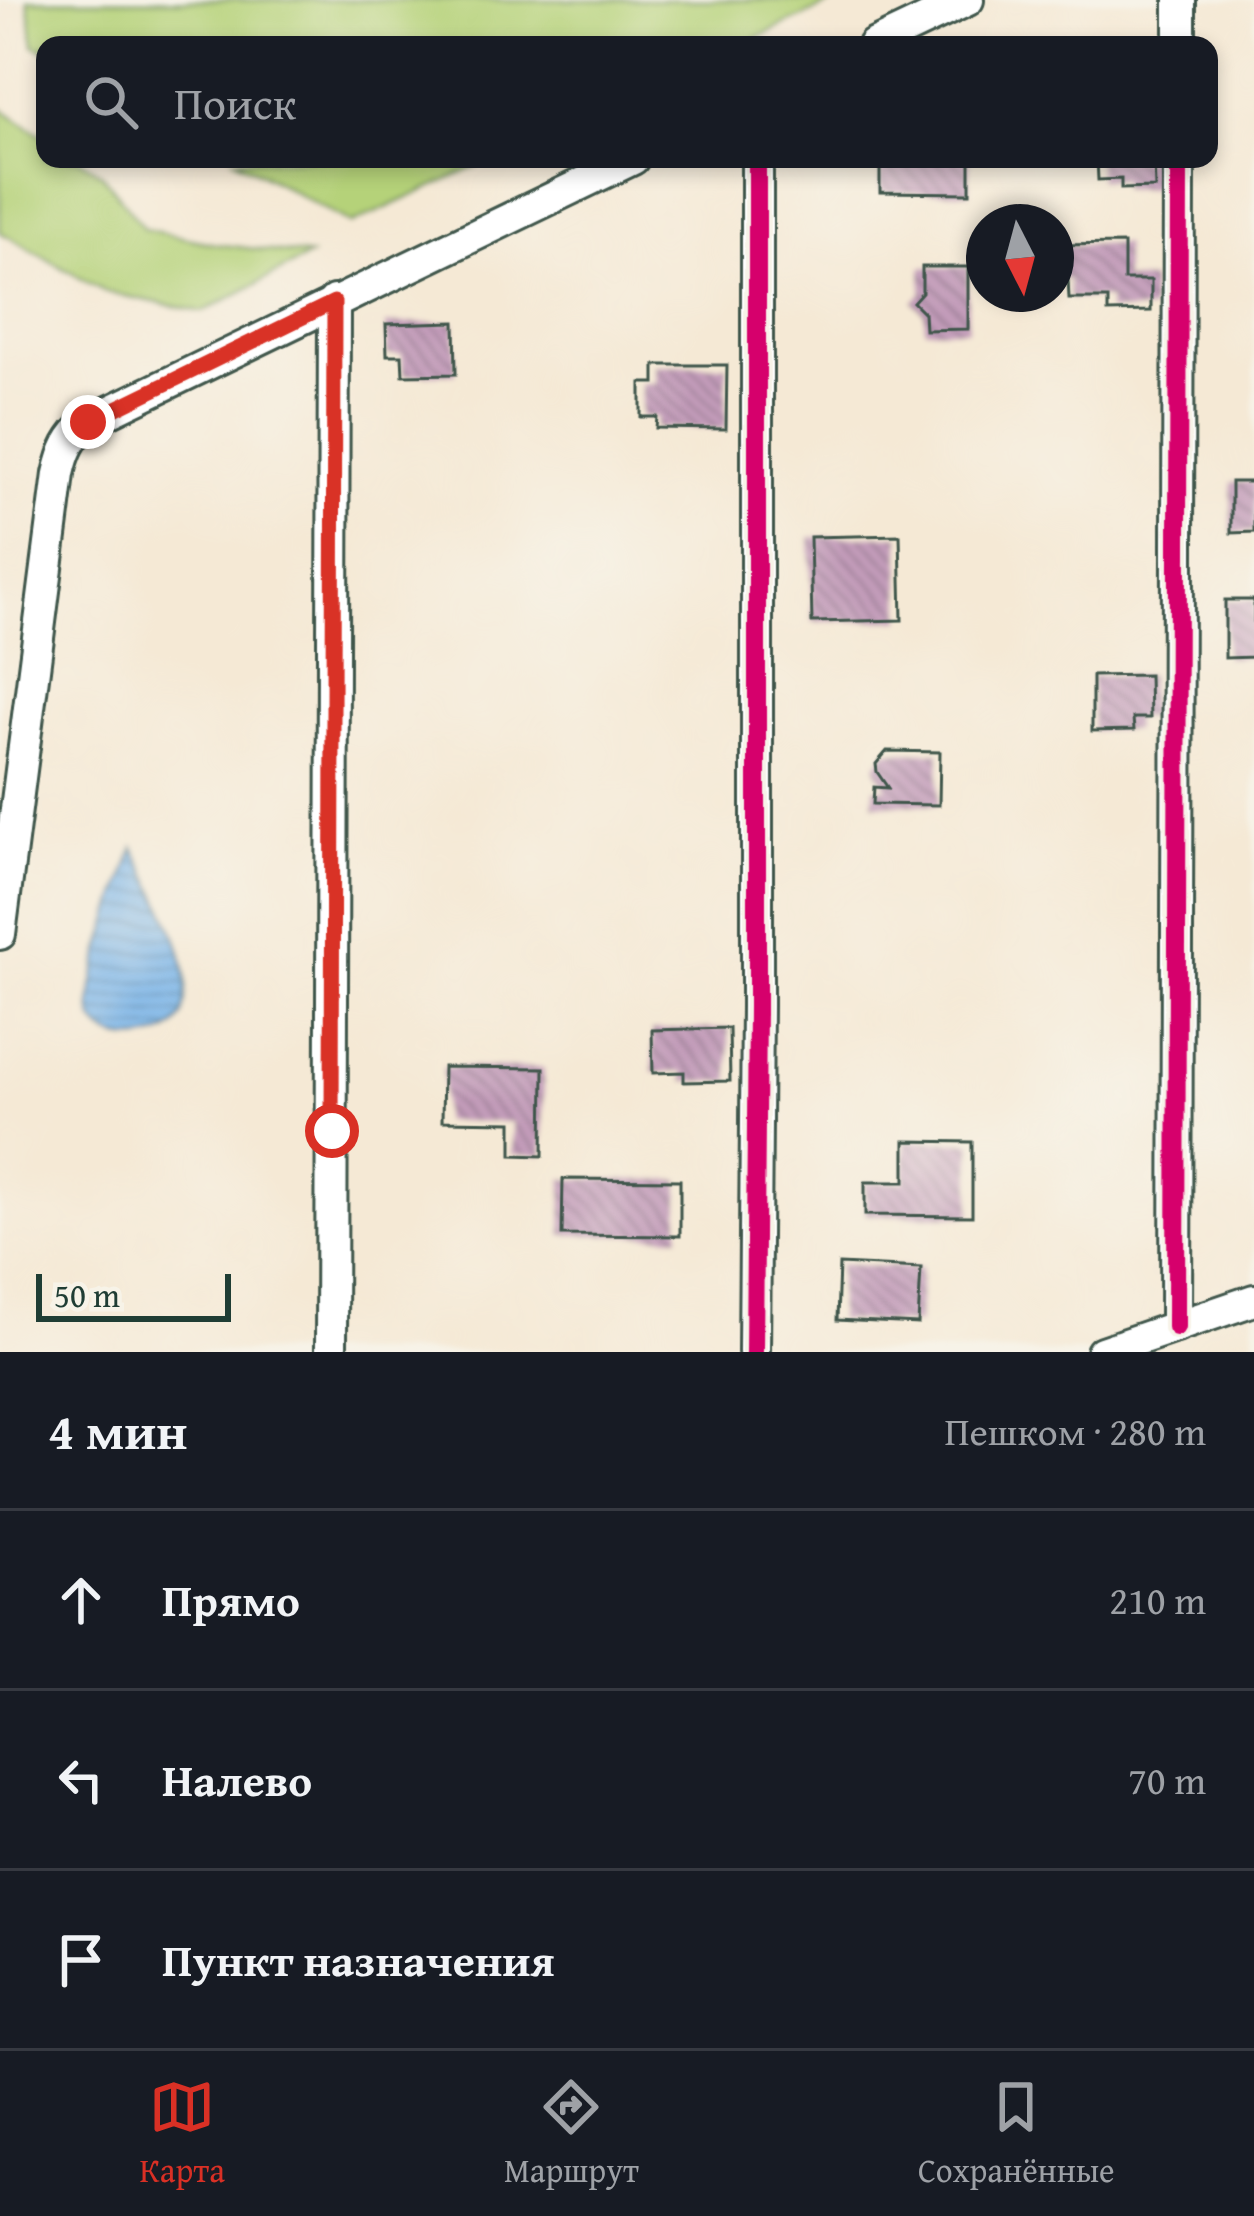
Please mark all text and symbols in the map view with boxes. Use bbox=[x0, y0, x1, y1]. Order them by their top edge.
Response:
search box bbox=[36, 36, 1218, 168]
icon: search bbox=[78, 69, 144, 135]
text: Поиск bbox=[174, 70, 296, 135]
north arrow bbox=[966, 204, 1074, 312]
route end bbox=[61, 395, 115, 449]
route start bbox=[305, 1104, 359, 1158]
scale bar bbox=[36, 1268, 231, 1321]
text: 50 m bbox=[54, 1271, 120, 1319]
text: 4 мин bbox=[48, 1393, 187, 1468]
text: Пешком · 280 m bbox=[944, 1402, 1206, 1459]
icon: ahead bbox=[48, 1567, 114, 1633]
text: Прямо bbox=[162, 1567, 300, 1632]
text: 210 m bbox=[1109, 1571, 1206, 1628]
icon: left bbox=[48, 1747, 114, 1813]
text: Налево bbox=[162, 1747, 312, 1812]
text: 70 m bbox=[1128, 1751, 1206, 1808]
icon: arrive bbox=[48, 1927, 114, 1993]
text: Пункт назначения bbox=[162, 1927, 555, 1992]
tab: Карта bbox=[140, 2074, 225, 2194]
tab: Маршрут bbox=[504, 2074, 639, 2194]
tab: Сохранённые bbox=[918, 2074, 1115, 2194]

